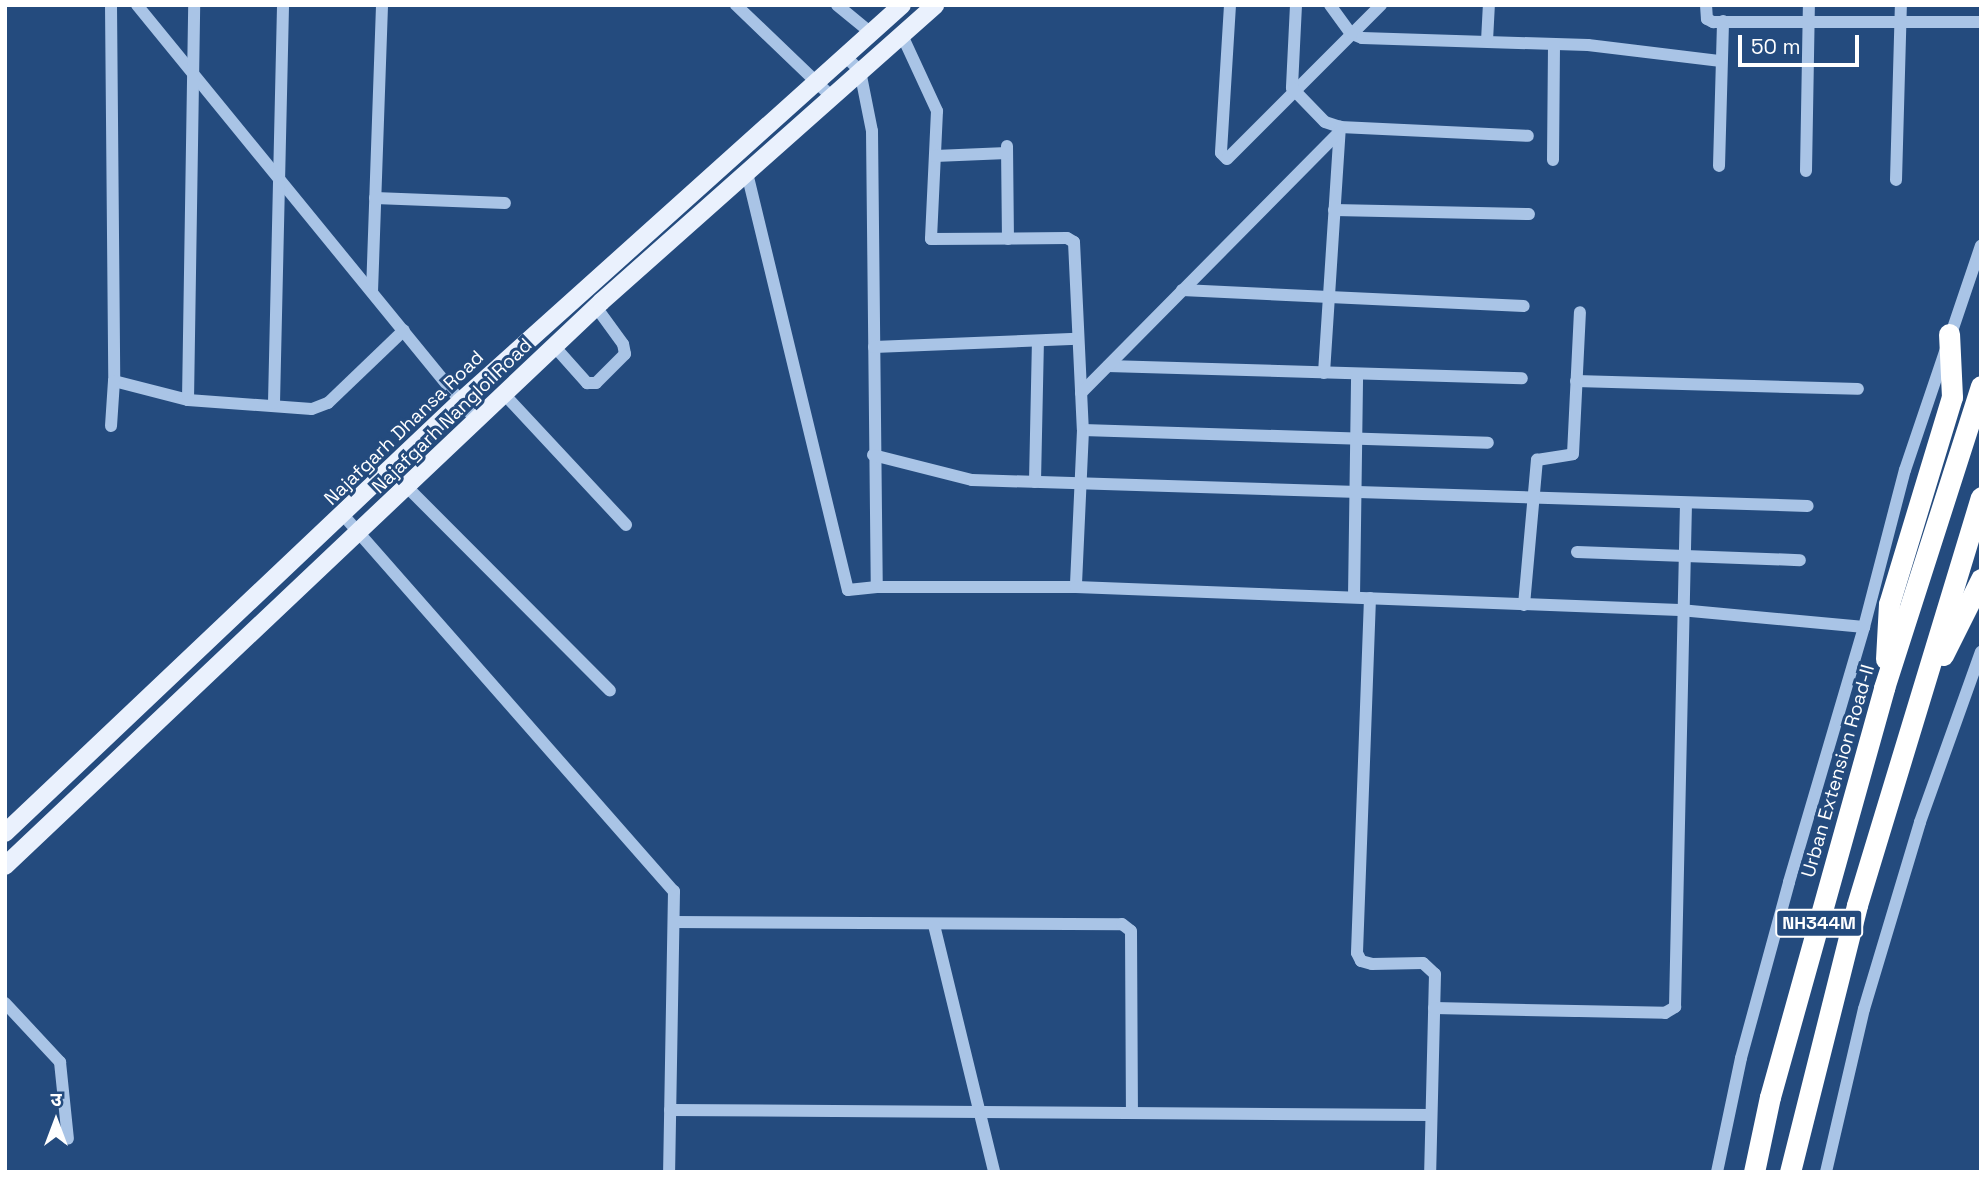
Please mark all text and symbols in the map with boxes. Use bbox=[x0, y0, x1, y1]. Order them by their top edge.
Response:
scale bar bbox=[1741, 21, 1862, 65]
text: 50 m bbox=[1751, 33, 1801, 60]
street label: Najafgarh Nangloi Road bbox=[367, 334, 537, 498]
street label: Najafgarh Dhansa Road bbox=[320, 346, 488, 510]
street label: Urban Extension Road-II bbox=[1797, 662, 1879, 880]
road number: NH344M bbox=[1773, 908, 1864, 938]
north arrow bbox=[21, 1086, 91, 1156]
text: उ bbox=[50, 1087, 62, 1112]

